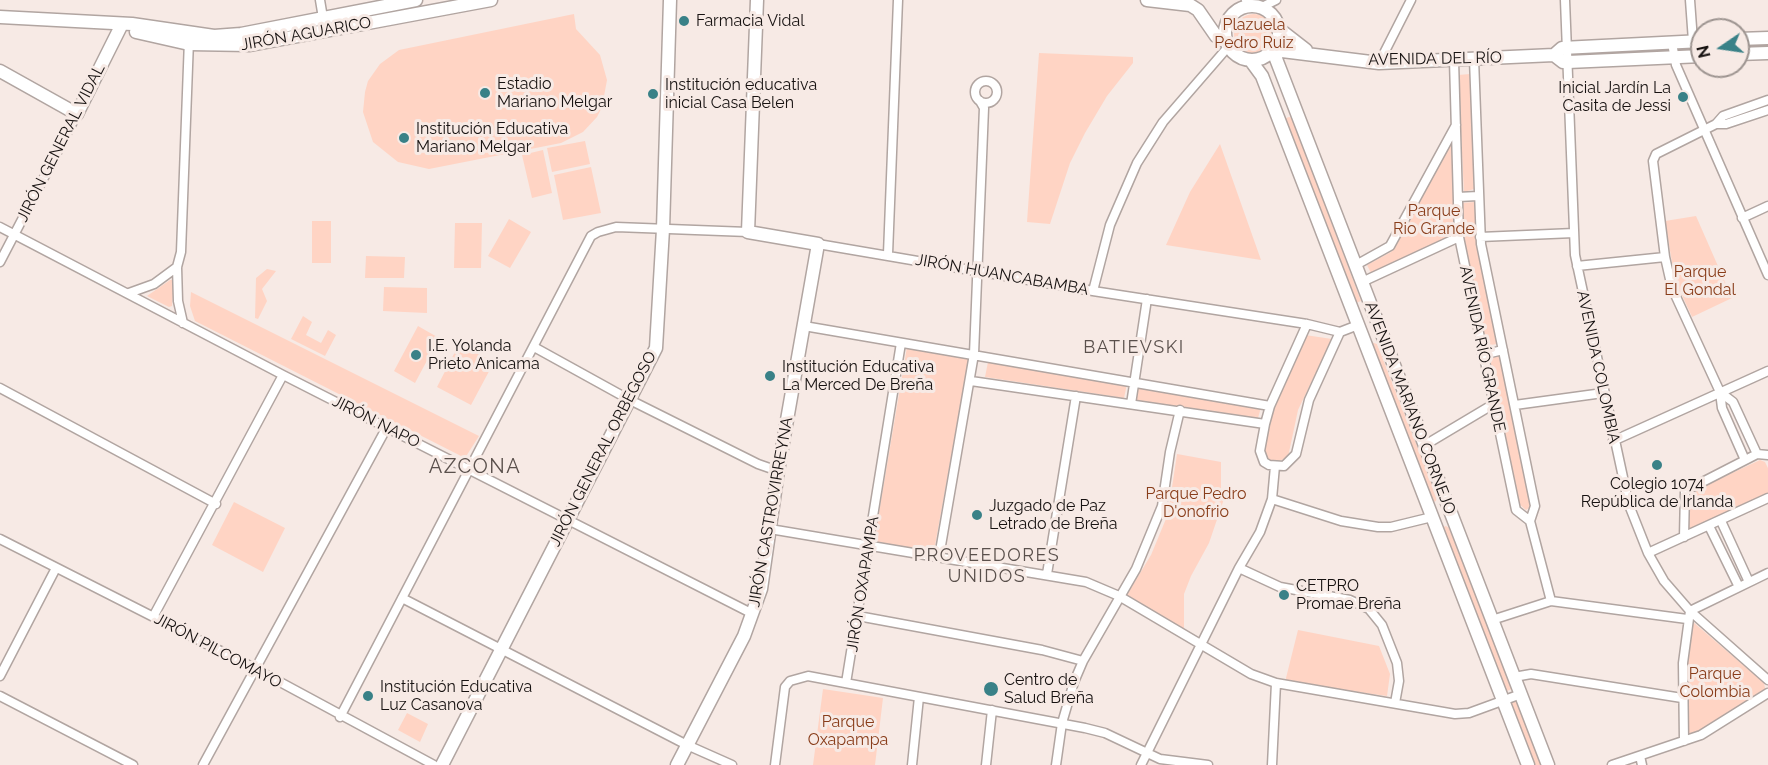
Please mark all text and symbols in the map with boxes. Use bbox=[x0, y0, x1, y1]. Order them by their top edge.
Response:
place label: Farmacia Vidal bbox=[696, 11, 805, 31]
street label: JIRÓN AGUARICO bbox=[239, 13, 373, 55]
marker: Farmacia Vidal bbox=[677, 14, 691, 28]
park label: Plazuela Pedro Ruiz bbox=[1214, 15, 1294, 53]
north arrow bbox=[1690, 18, 1750, 78]
text: N bbox=[1693, 44, 1715, 60]
street label: AVENIDA DEL RÍO bbox=[1368, 48, 1502, 70]
street label: JIRÓN GENERAL VIDAL bbox=[13, 61, 109, 225]
place label: Estadio Mariano Melgar bbox=[497, 74, 612, 112]
place label: Institución educativa inicial Casa Belen bbox=[665, 75, 817, 113]
place label: Inicial Jardín La Casita de Jessi bbox=[1558, 78, 1671, 116]
marker: Estadio Mariano Melgar bbox=[478, 86, 492, 100]
marker: Institución educativa inicial Casa Belen bbox=[646, 87, 660, 101]
marker: Inicial Jardín La Casita de Jessi bbox=[1676, 90, 1690, 104]
place label: Institución Educativa Mariano Melgar bbox=[416, 119, 568, 157]
marker: Institución Educativa Mariano Melgar bbox=[397, 131, 411, 145]
park label: Parque Rio Grande bbox=[1393, 201, 1475, 239]
street label: JIRÓN HUANCABAMBA bbox=[914, 250, 1090, 300]
park label: Parque El Gondal bbox=[1664, 262, 1736, 300]
street label: AVENIDA RÍO GRANDE bbox=[1455, 264, 1509, 434]
street label: AVENIDA COLOMBIA bbox=[1572, 289, 1624, 445]
street label: AVENIDA MARIANO CORNEJO bbox=[1360, 299, 1460, 517]
place label: I.E. Yolanda Prieto Anicama bbox=[428, 336, 540, 374]
district label: BATIEVSKI bbox=[1083, 337, 1185, 359]
marker: I.E. Yolanda Prieto Anicama bbox=[409, 348, 423, 362]
street label: JIRÓN GENERAL ORBEGOSO bbox=[545, 348, 661, 550]
place label: Institución Educativa La Merced De Breña bbox=[782, 357, 934, 395]
marker: Institución Educativa La Merced De Breña bbox=[763, 369, 777, 383]
street label: JIRÓN NAPO bbox=[329, 392, 423, 452]
street label: JIRÓN CASTROVIRREYNA bbox=[745, 416, 797, 608]
district label: AZCONA bbox=[429, 455, 521, 479]
marker: Colegio 1074 República de Irlanda bbox=[1650, 458, 1664, 472]
place label: Colegio 1074 República de Irlanda bbox=[1581, 474, 1733, 512]
park label: Parque Pedro D'onofrio bbox=[1146, 484, 1246, 522]
place label: Juzgado de Paz Letrado de Breña bbox=[989, 496, 1118, 534]
marker: Juzgado de Paz Letrado de Breña bbox=[970, 508, 984, 522]
street label: JIRÓN OXAPAMPA bbox=[843, 515, 883, 653]
district label: PROVEEDORES UNIDOS bbox=[914, 545, 1060, 588]
place label: CETPRO Promae Breña bbox=[1296, 576, 1401, 614]
marker: CETPRO Promae Breña bbox=[1277, 588, 1291, 602]
street label: JIRÓN PILCOMAYO bbox=[151, 609, 285, 693]
park label: Parque Colombia bbox=[1679, 664, 1751, 702]
place label: Centro de Salud Breña bbox=[1004, 670, 1094, 708]
place label: Institución Educativa Luz Casanova bbox=[380, 677, 532, 715]
marker: Centro de Salud Breña bbox=[982, 680, 1000, 698]
marker: Institución Educativa Luz Casanova bbox=[361, 689, 375, 703]
park label: Parque Oxapampa bbox=[808, 712, 888, 750]

